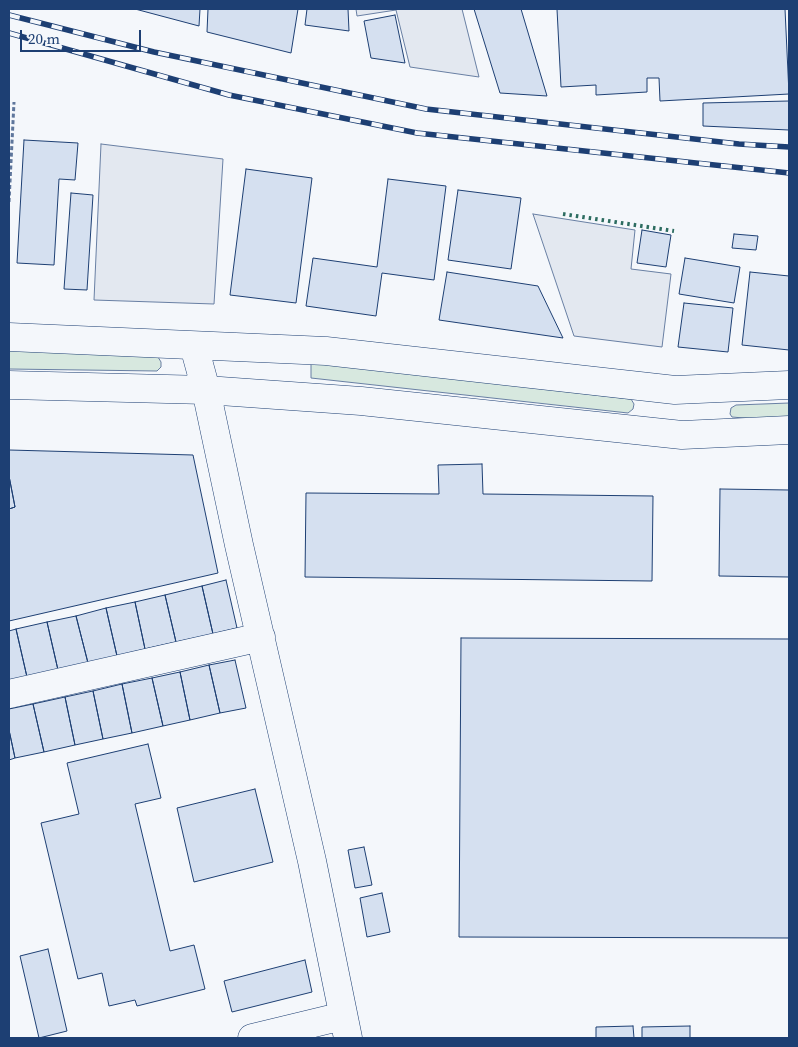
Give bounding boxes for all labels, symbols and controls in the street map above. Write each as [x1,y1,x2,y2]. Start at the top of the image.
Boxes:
scale bar [22,20,144,52]
text: 20 m [28,28,60,49]

